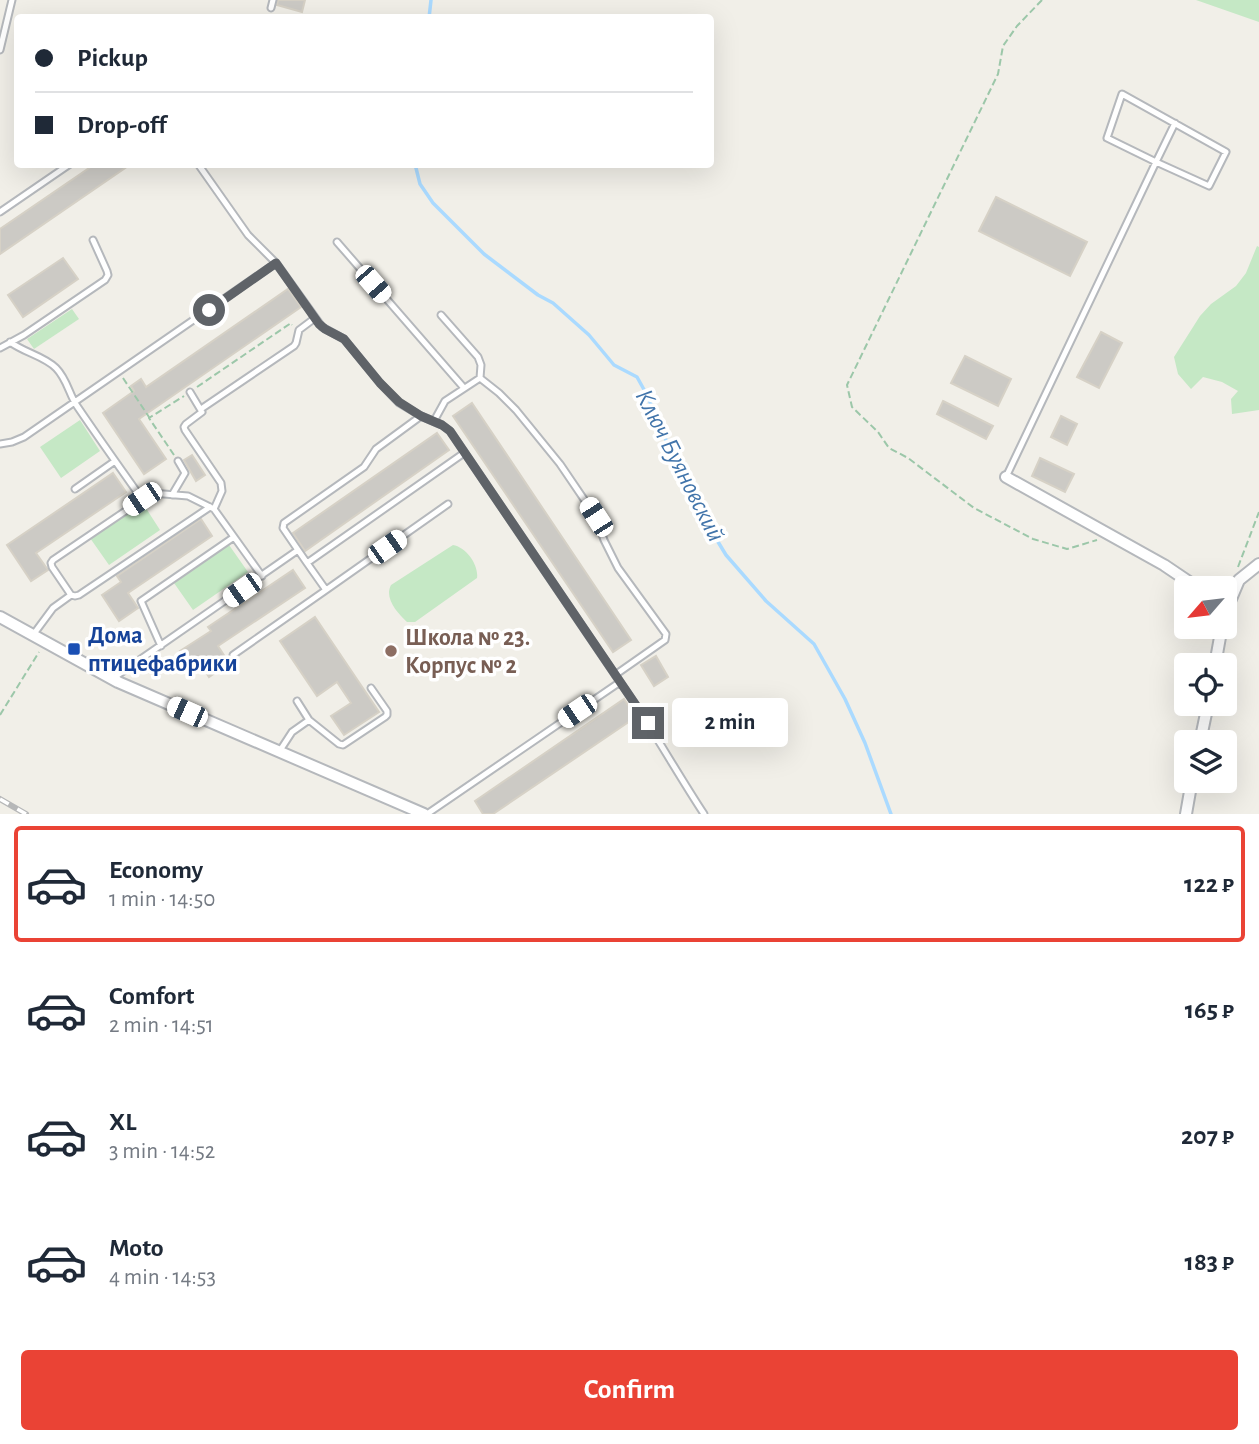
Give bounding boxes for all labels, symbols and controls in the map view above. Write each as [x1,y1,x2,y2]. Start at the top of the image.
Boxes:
text: Pickup [77,45,148,71]
text: Drop-off [77,112,166,138]
car [352,261,395,307]
route start [193,294,225,326]
water label: Ключ Буяновский [631,385,730,546]
car [119,479,166,519]
car [576,494,617,540]
car [364,526,411,568]
car [219,569,266,611]
north arrow [1174,576,1237,639]
map controls [1174,576,1237,793]
place label: Дома птицефабрики [88,624,238,676]
place label: Школа № 23. Корпус № 2 [405,626,530,678]
marker: Дома птицефабрики [66,641,82,657]
marker: Школа № 23. Корпус № 2 [383,643,399,659]
button: locate [1174,653,1237,716]
car [554,691,601,731]
car [164,694,211,730]
callout: 2 min [672,698,788,748]
route end [632,707,664,739]
text: 2 min [704,711,756,734]
button: layers [1174,730,1237,793]
icon: car [25,853,88,916]
text: Economy [109,857,203,883]
text: 122 ₽ [1184,871,1234,897]
text: 1 min · 14:50 [109,888,215,911]
icon: car [25,979,88,1042]
text: Comfort [109,983,194,1009]
text: 165 ₽ [1185,997,1234,1023]
text: 2 min · 14:51 [109,1014,214,1037]
icon: car [25,1105,88,1168]
text: XL [109,1109,136,1135]
text: 207 ₽ [1181,1123,1234,1149]
text: 3 min · 14:52 [109,1140,215,1163]
icon: car [25,1231,88,1294]
text: Moto [109,1235,164,1261]
text: 183 ₽ [1185,1249,1234,1275]
text: 4 min · 14:53 [109,1266,216,1289]
button: Confirm [21,1350,1238,1430]

